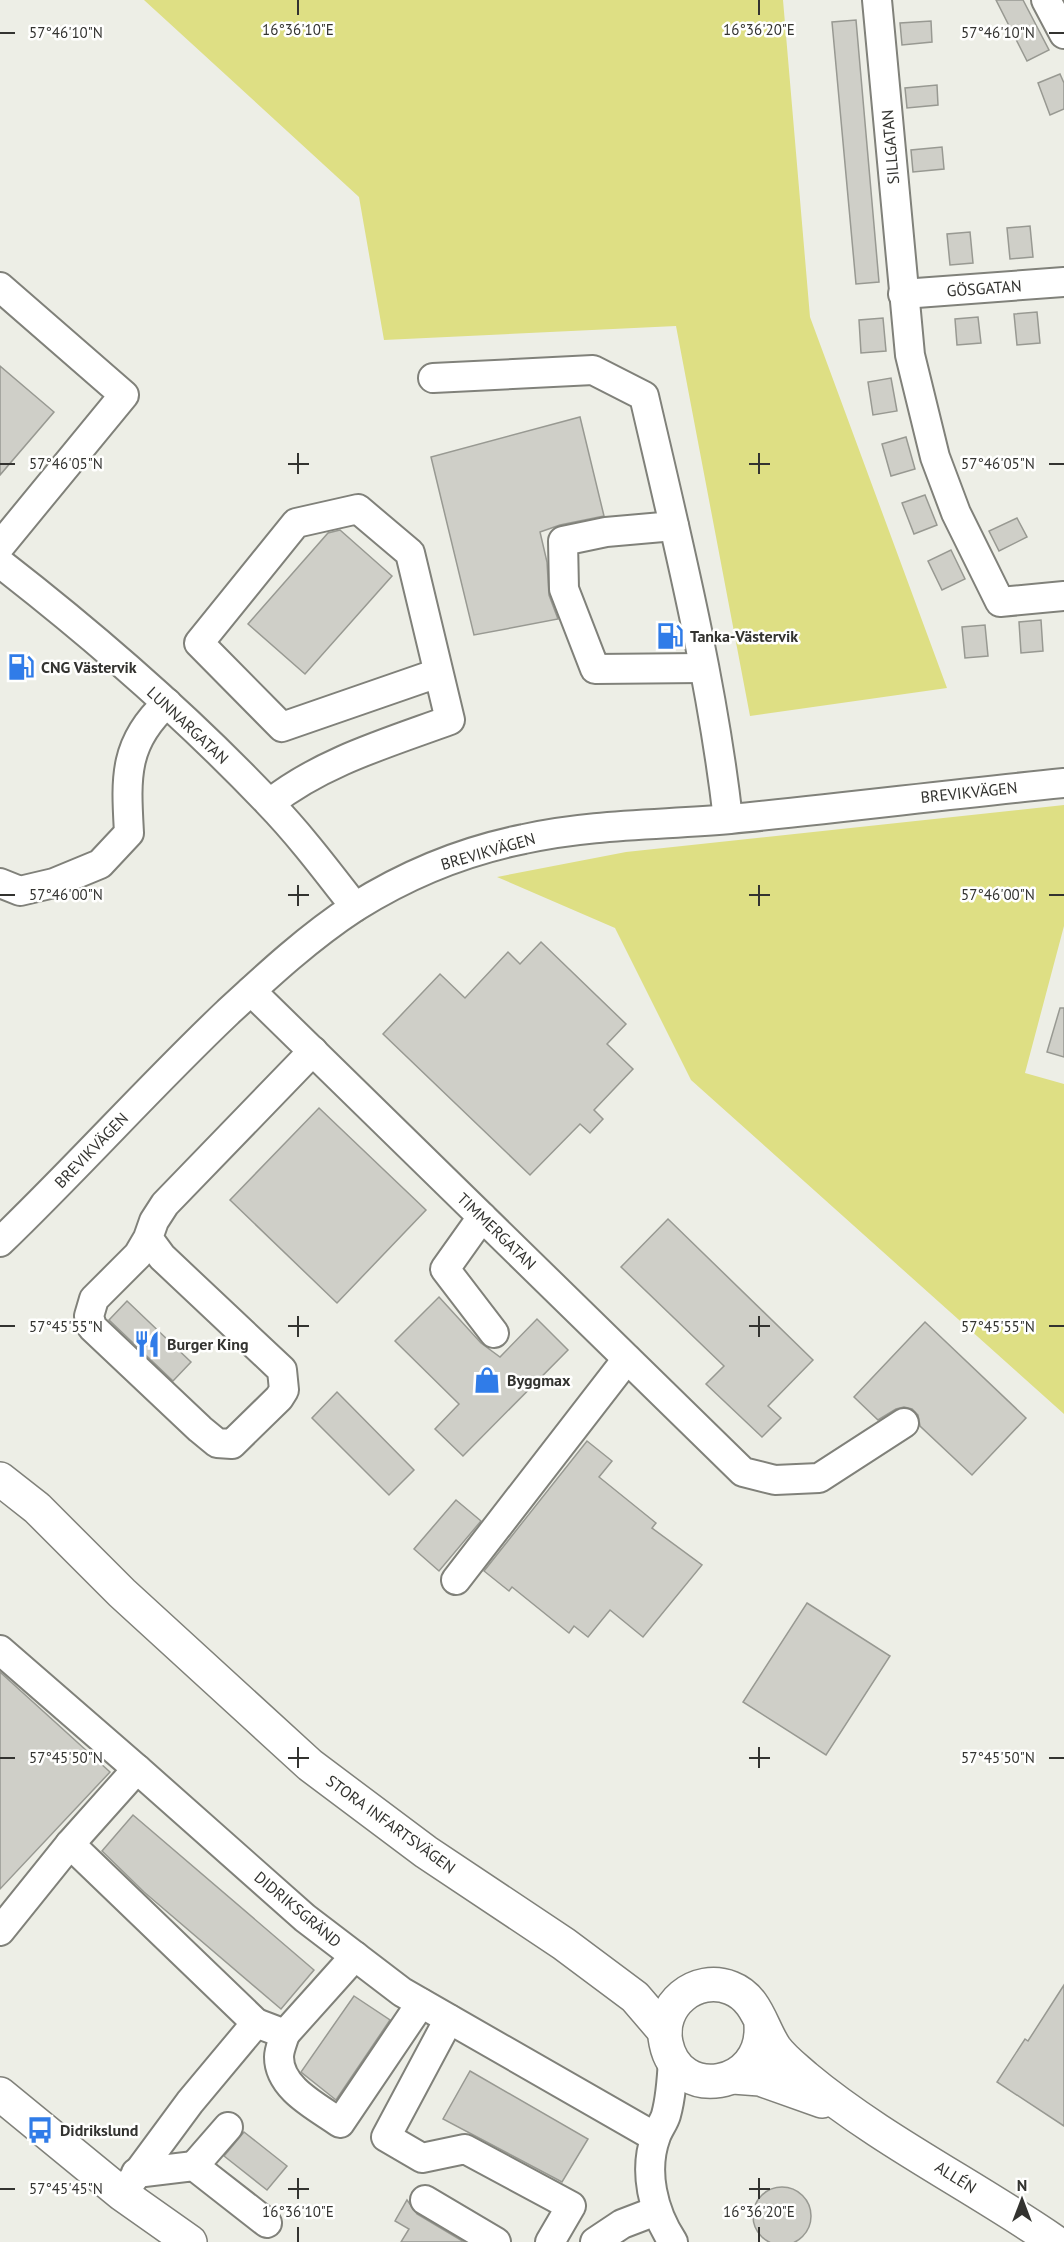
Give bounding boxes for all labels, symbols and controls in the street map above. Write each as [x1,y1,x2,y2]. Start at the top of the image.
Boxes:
text: 16°36'10"E [262,20,334,39]
text: 16°36'20"E [723,20,795,39]
text: 57°46'10"N [29,23,103,42]
text: 57°46'10"N [961,23,1035,42]
street label: SILLGATAN [877,109,903,185]
street label: GÖSGATAN [946,275,1022,301]
text: 57°46'05"N [29,454,103,473]
text: 57°46'05"N [961,454,1035,473]
fuel station icon: Tanka-Västervik [655,621,685,651]
place label: Tanka-Västervik [690,626,798,646]
fuel station icon: CNG Västervik [6,652,36,682]
place label: CNG Västervik [41,657,137,677]
street label: LUNNARGATAN [143,682,233,768]
street label: BREVIKVÄGEN [920,777,1018,807]
street label: BREVIKVÄGEN [438,828,538,874]
text: 57°46'00"N [29,885,103,904]
text: 57°46'00"N [961,885,1035,904]
street label: BREVIKVÄGEN [50,1108,132,1192]
street label: TIMMERGATAN [453,1188,541,1274]
text: 57°45'55"N [29,1317,103,1336]
text: 57°45'55"N [961,1317,1035,1336]
restaurant icon: Burger King [132,1329,162,1359]
place label: Burger King [167,1334,249,1354]
shop icon: Byggmax [472,1365,502,1395]
place label: Byggmax [507,1370,571,1390]
text: 57°45'50"N [29,1748,103,1767]
text: 57°45'50"N [961,1748,1035,1767]
street label: STORA INFARTSVÄGEN [322,1770,460,1878]
street label: DIDRIKSGRÄND [250,1867,346,1951]
bus stop icon: Didrikslund [25,2115,55,2145]
place label: Didrikslund [60,2120,138,2140]
street label: ALLÉN [932,2157,980,2197]
north arrow [992,2170,1052,2230]
text: N [1017,2175,1027,2195]
text: 57°45'45"N [29,2179,103,2198]
text: 16°36'10"E [262,2202,334,2221]
text: 16°36'20"E [723,2202,795,2221]

